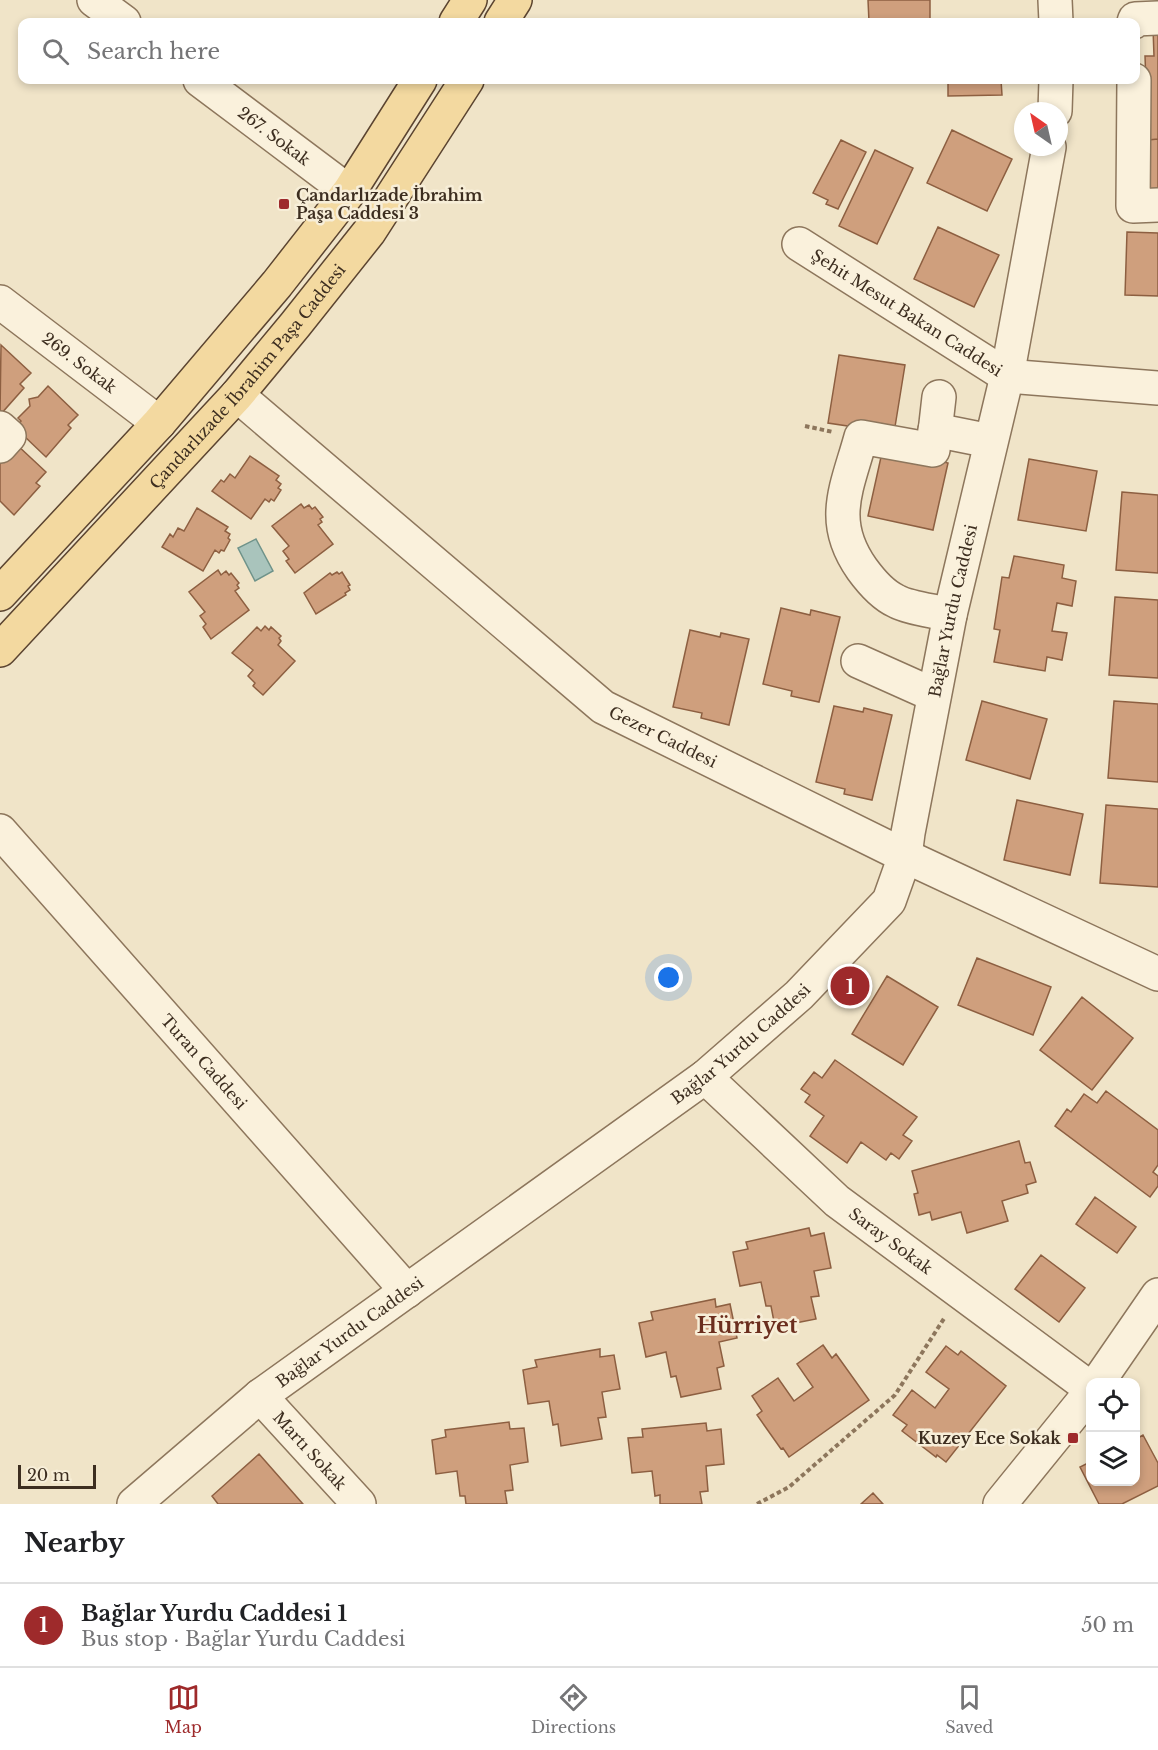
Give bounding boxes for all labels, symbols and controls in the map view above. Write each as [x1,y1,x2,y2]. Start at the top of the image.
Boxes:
search box [18,18,1140,84]
icon: search [39,35,72,68]
text: Search here [87,38,220,65]
street label: 267. Sokak [234,102,315,170]
north arrow [1014,102,1068,156]
place label: Çandarlızade İbrahim Paşa Caddesi 3 [296,185,483,223]
marker: Çandarlızade İbrahim Paşa Caddesi 3 [277,197,291,211]
street label: Şehit Mesut Bakan Caddesi [808,245,1007,381]
street label: Çandarlızade İbrahim Paşa Caddesi [145,260,350,493]
street label: 269. Sokak [38,328,121,397]
street label: Bağlar Yurdu Caddesi [924,522,981,699]
street label: Gezer Caddesi [606,702,721,772]
your location [654,963,683,992]
pin: 1 [830,964,870,1008]
street label: Bağlar Yurdu Caddesi [667,979,815,1108]
street label: Turan Caddesi [157,1010,252,1114]
street label: Saray Sokak [845,1203,937,1278]
street label: Bağlar Yurdu Caddesi [272,1272,427,1391]
district label: Hürriyet [697,1312,798,1339]
map controls [1086,1378,1140,1486]
button: locate [1086,1378,1140,1432]
street label: Martı Sokak [269,1407,351,1494]
place label: Kuzey Ece Sokak [918,1428,1061,1448]
marker: Kuzey Ece Sokak [1066,1431,1080,1445]
button: layers [1086,1432,1140,1486]
scale bar [18,1462,96,1490]
text: 20 m [27,1465,70,1485]
text: Nearby [24,1527,125,1559]
text: Bağlar Yurdu Caddesi 1 [81,1600,347,1627]
text: 1 [39,1613,48,1637]
text: 50 m [1081,1613,1134,1637]
text: Bus stop · Bağlar Yurdu Caddesi [81,1627,405,1651]
tab: Map [165,1681,202,1737]
tab: Directions [531,1681,616,1737]
tab: Saved [945,1681,993,1737]

